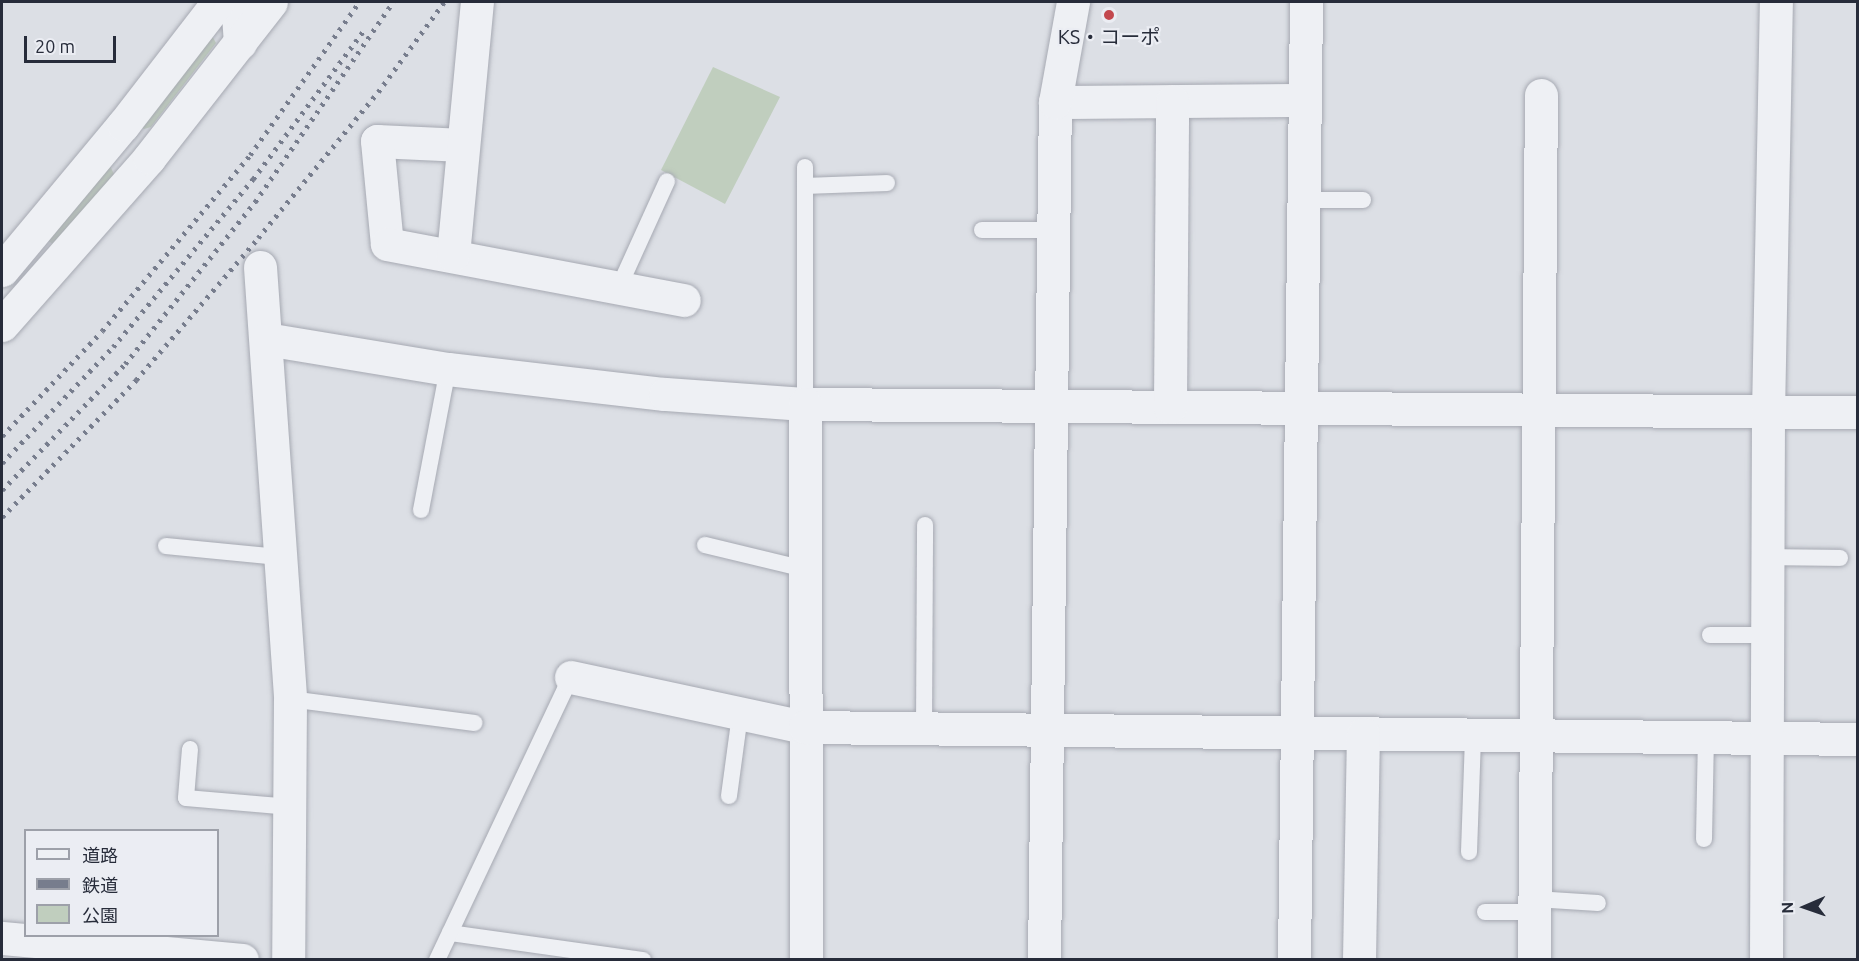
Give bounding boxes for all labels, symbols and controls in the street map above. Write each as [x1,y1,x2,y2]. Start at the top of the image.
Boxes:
marker: KS・コーポ [1102,8,1116,22]
scale bar [27,24,118,62]
place label: KS・コーポ [1058,24,1160,48]
text: 20 m [35,36,75,56]
legend [24,829,219,937]
text: 道路 [82,845,118,865]
text: 鉄道 [82,875,118,895]
north arrow [1775,877,1835,937]
text: N [1778,901,1796,914]
text: 公園 [82,905,118,925]

